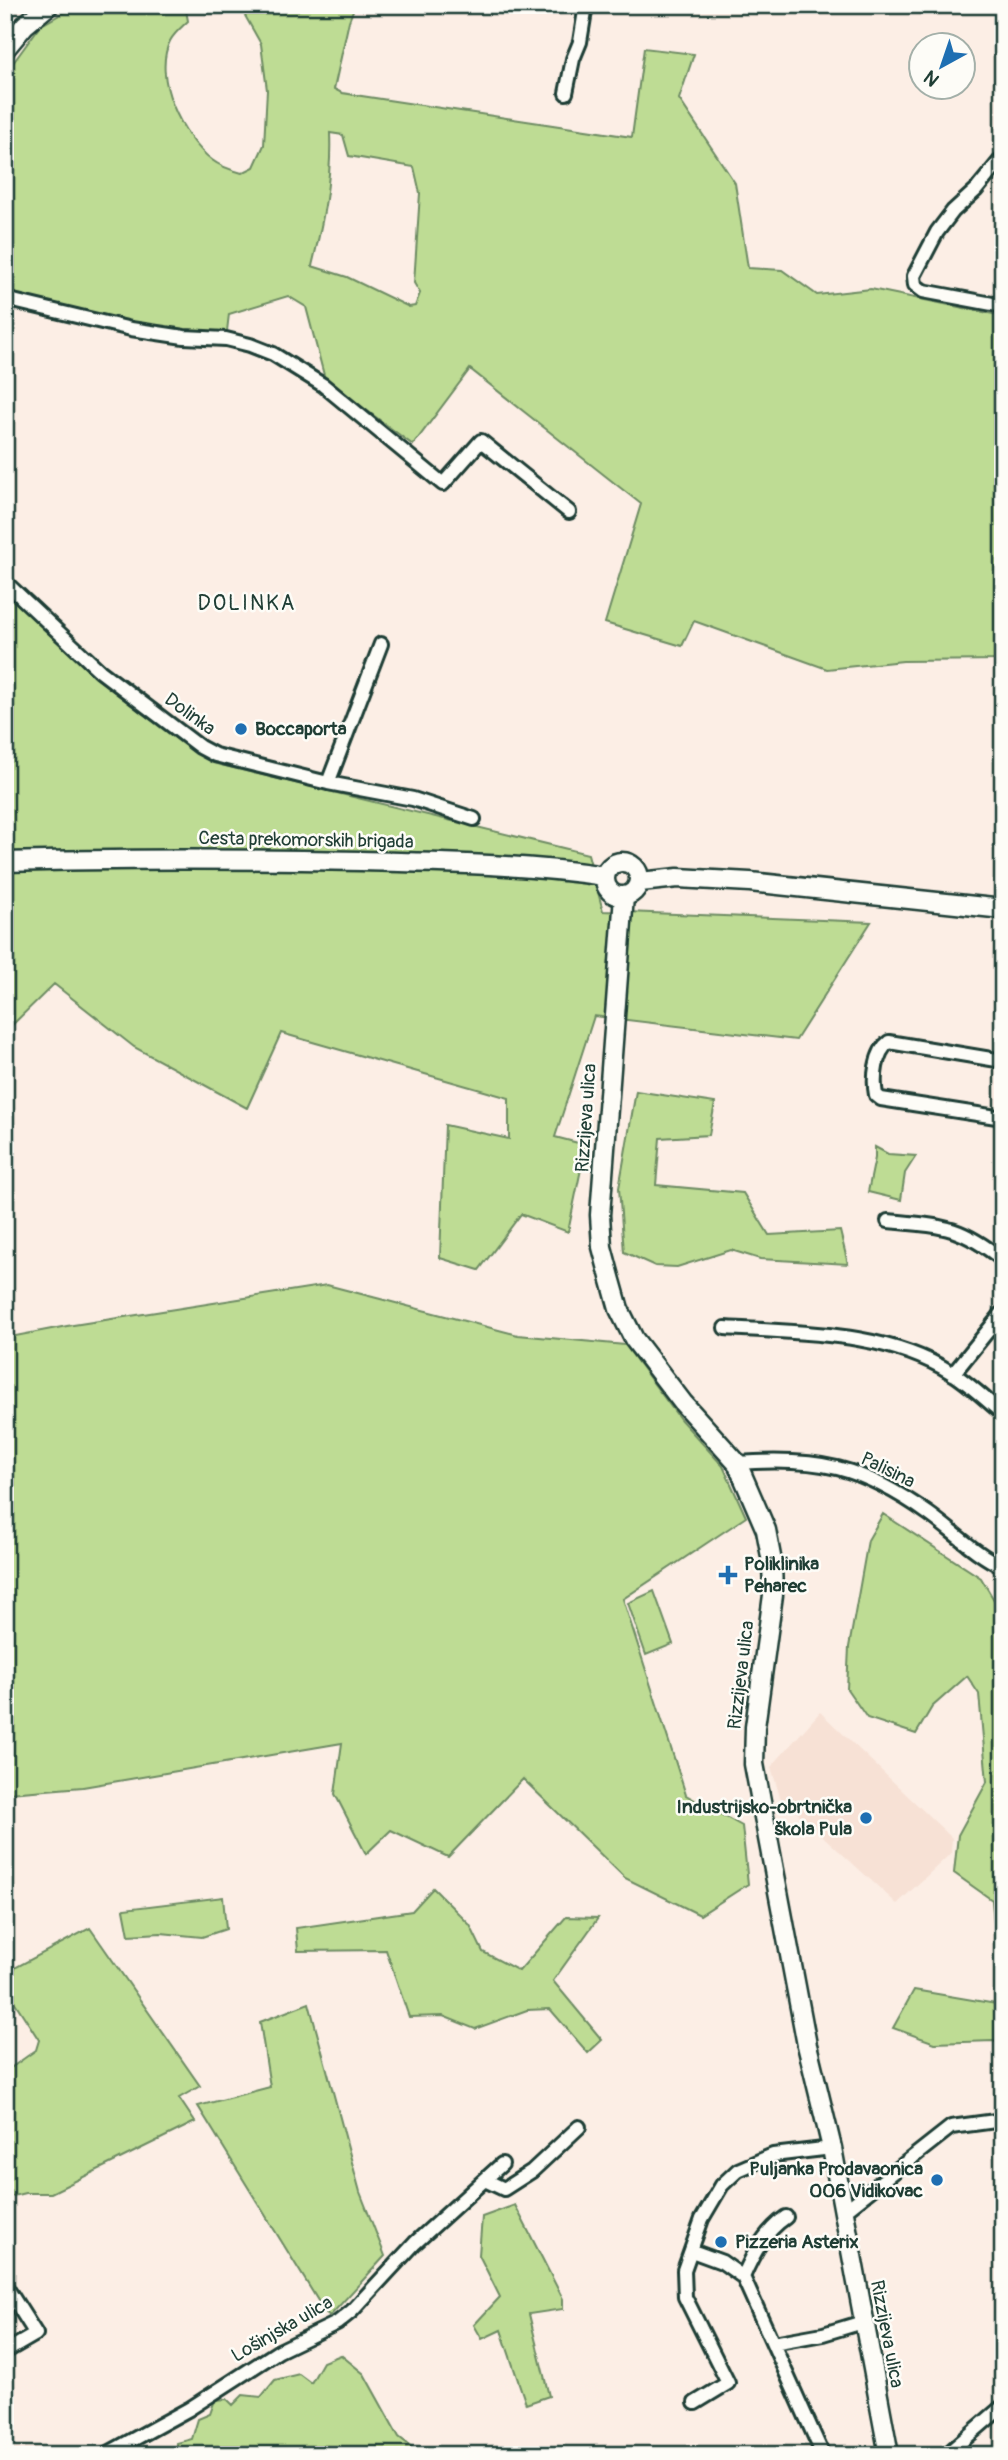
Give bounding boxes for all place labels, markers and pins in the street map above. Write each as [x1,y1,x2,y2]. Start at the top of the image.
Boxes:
place label: Boccaporta [255,717,347,741]
marker: Boccaporta [233,721,249,737]
place label: Poliklinika Peharec [744,1552,819,1598]
marker: Poliklinika Peharec [718,1565,738,1585]
place label: Industrijsko-obrtnička škola Pula [677,1795,852,1841]
marker: Industrijsko-obrtnička škola Pula [858,1810,874,1826]
place label: Puljanka Prodavaonica 006 Vidikovac [749,2157,923,2203]
marker: Puljanka Prodavaonica 006 Vidikovac [929,2172,945,2188]
place label: Pizzeria Asterix [735,2230,859,2254]
marker: Pizzeria Asterix [713,2234,729,2250]

